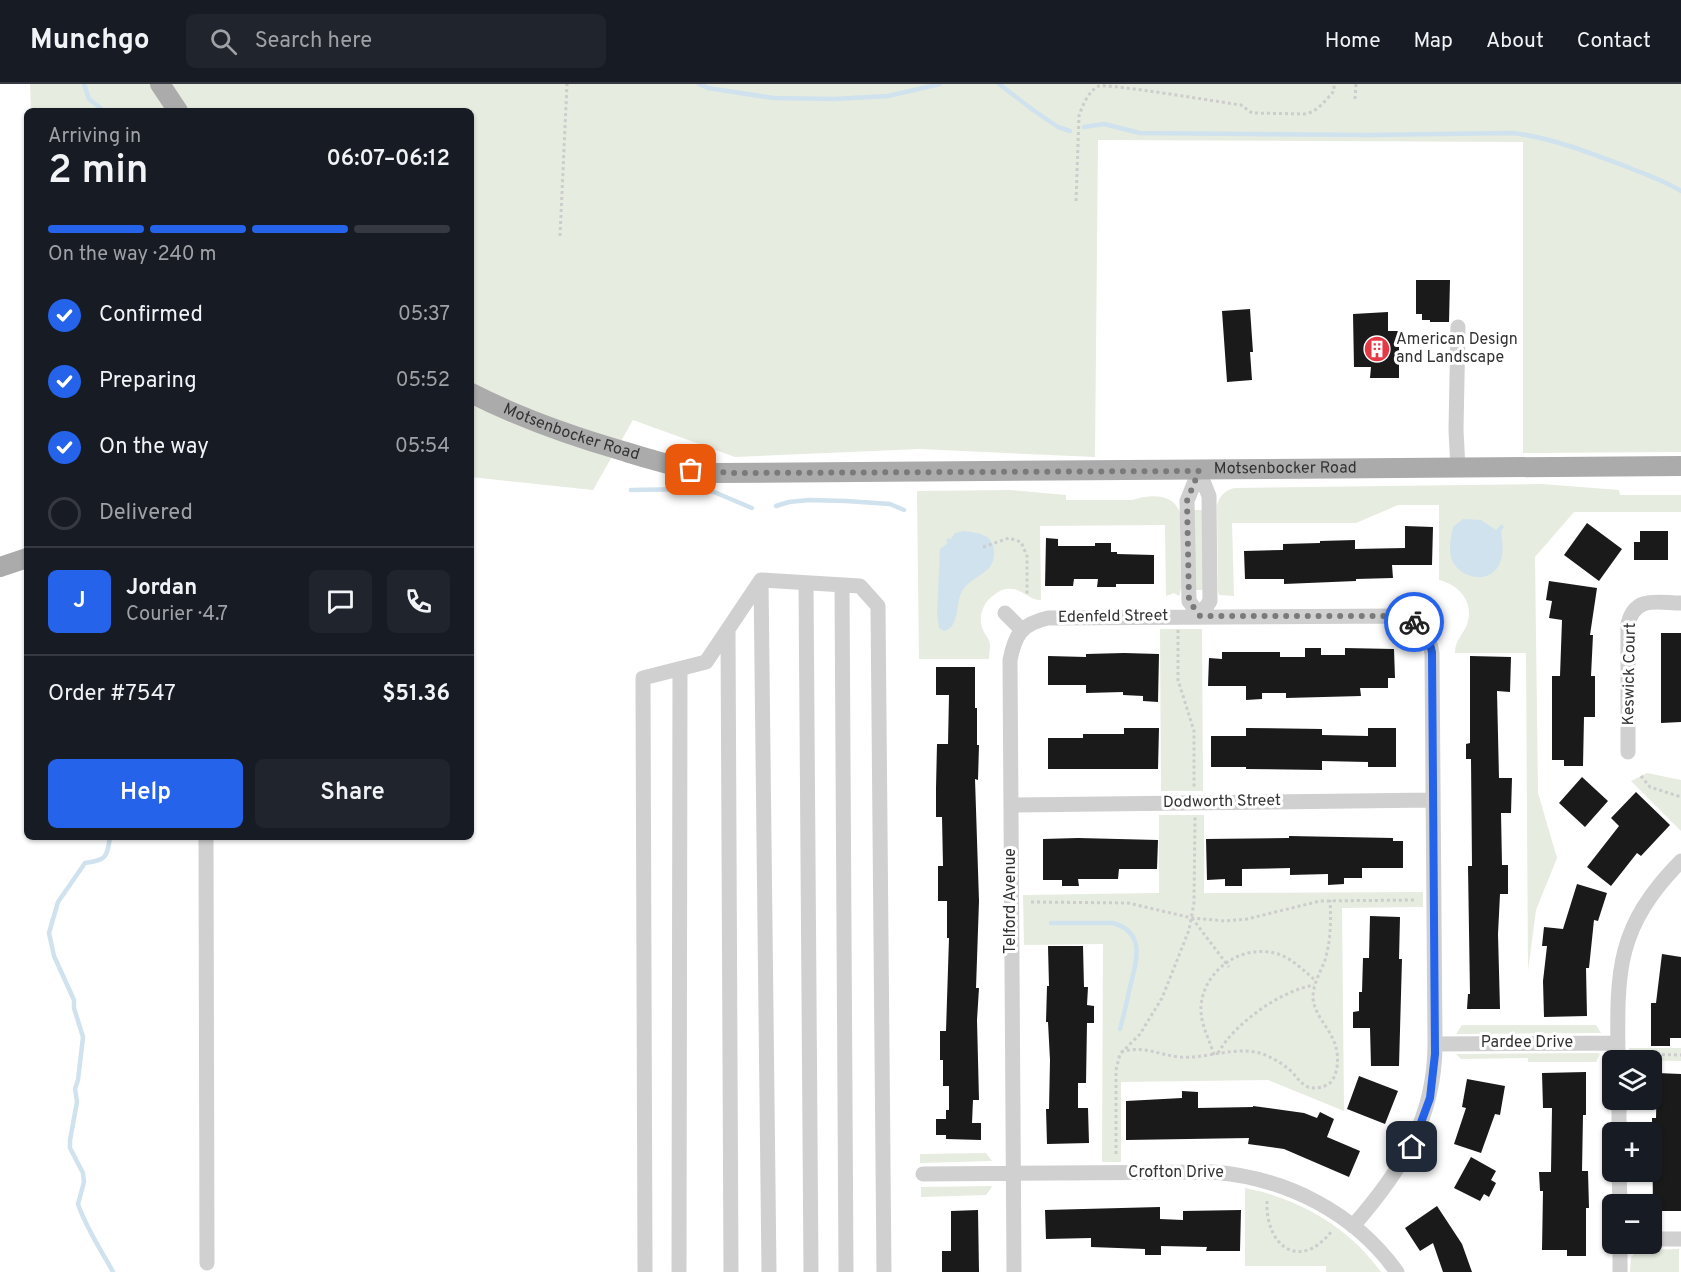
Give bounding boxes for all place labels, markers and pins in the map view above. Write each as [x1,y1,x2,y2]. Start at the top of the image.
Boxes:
place label: American Design and Landscape [1396,330,1518,368]
building icon: American Design and Landscape [1362,334,1392,364]
pin [665,444,716,495]
pin [1386,1121,1437,1172]

